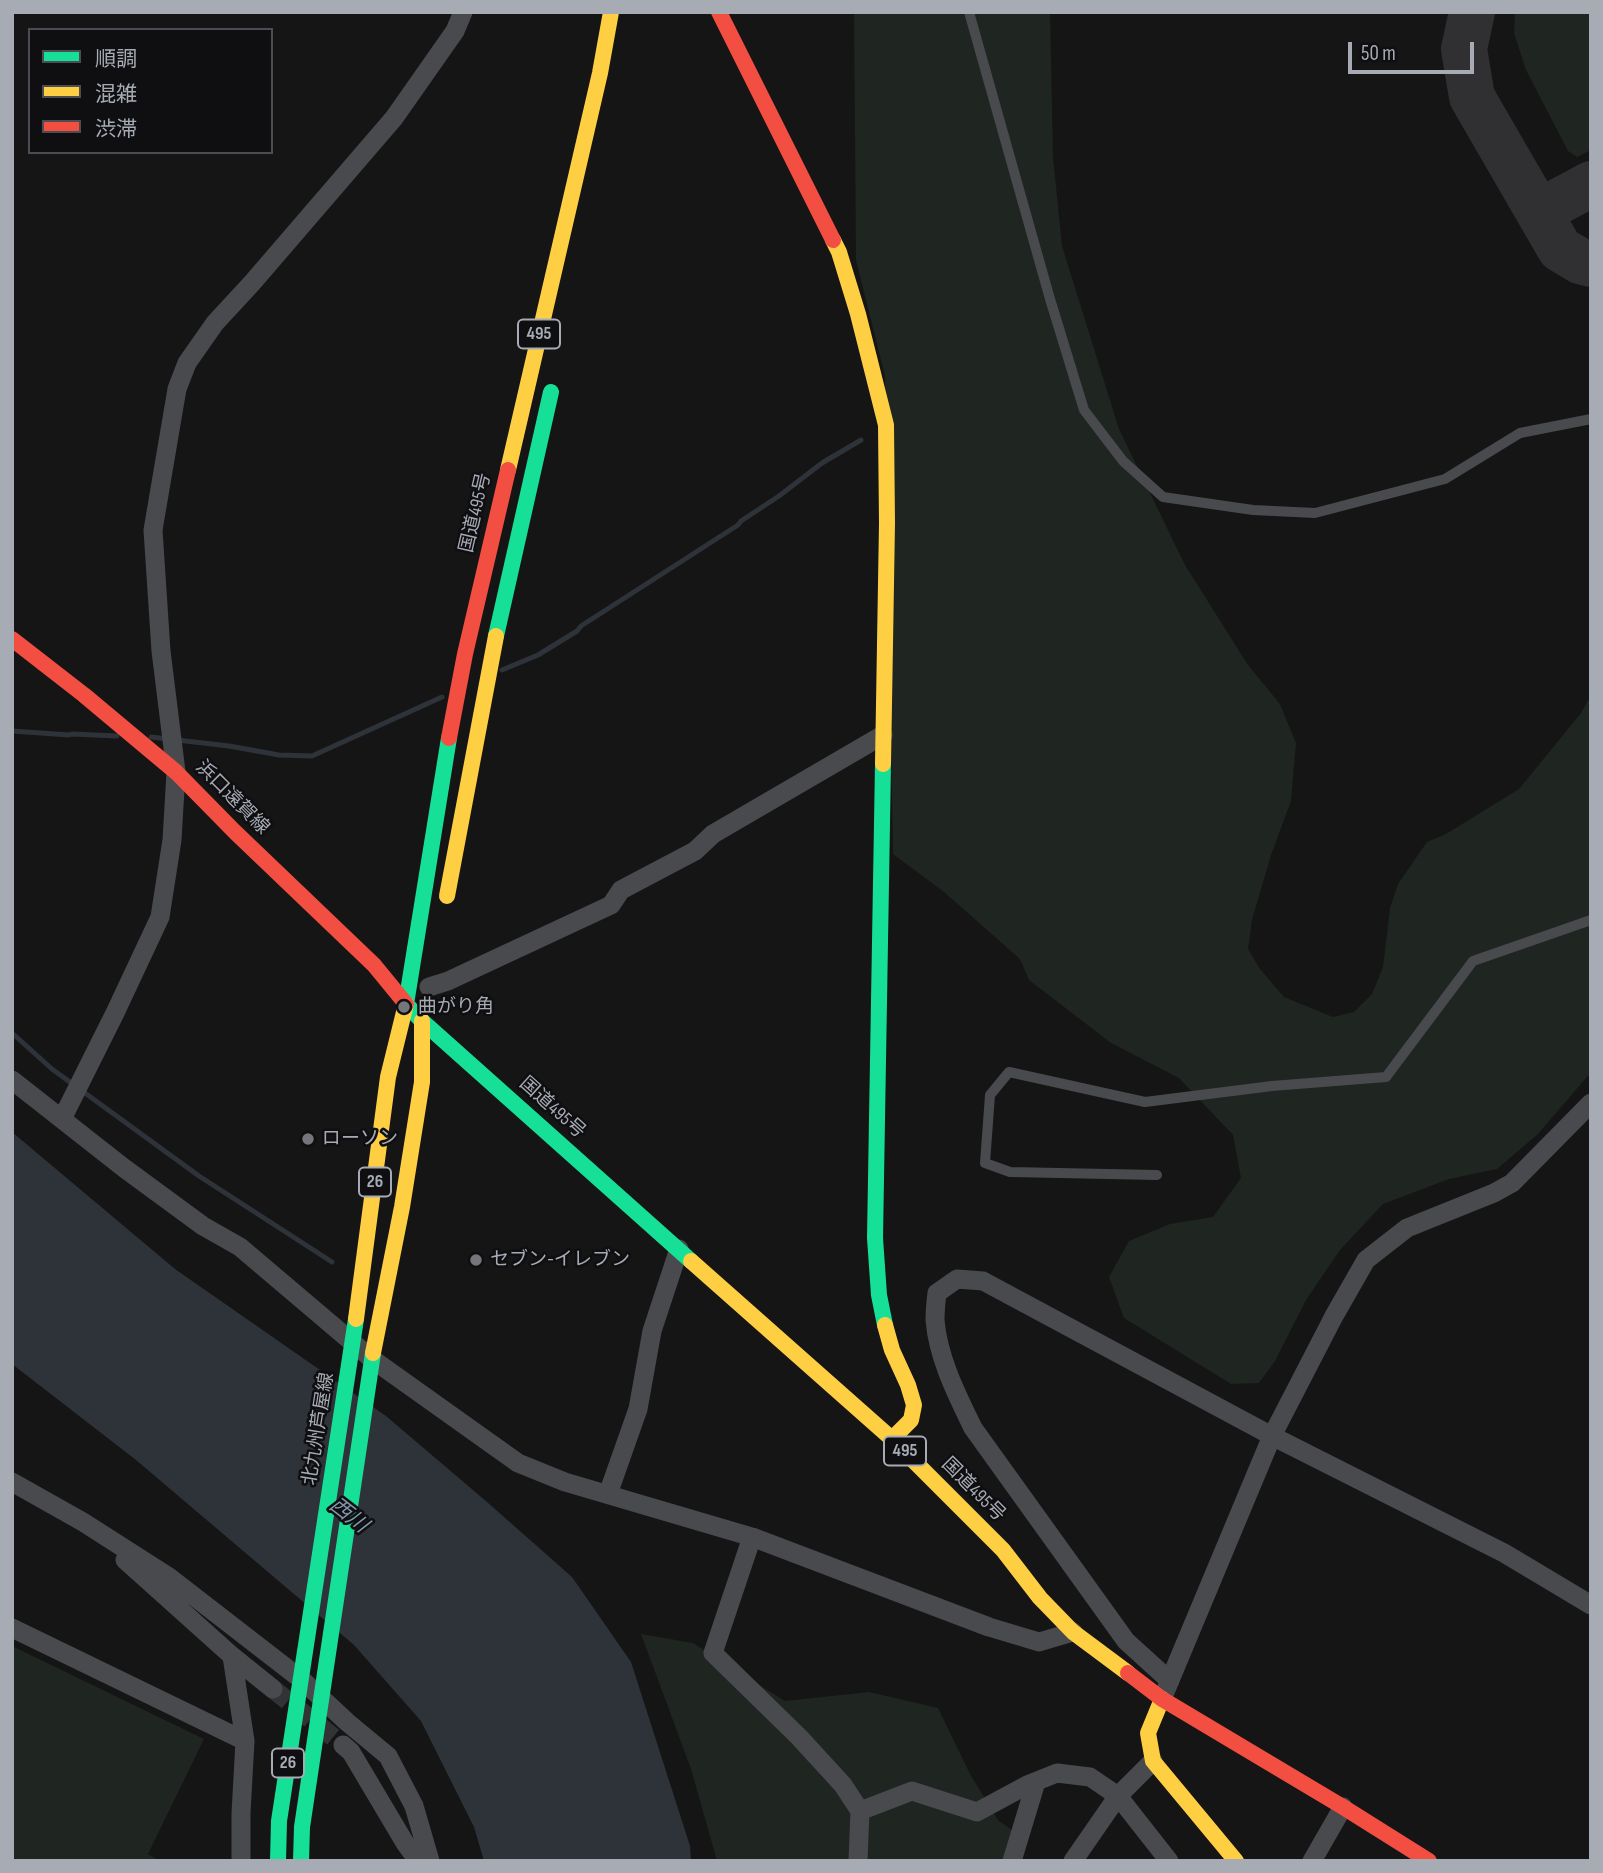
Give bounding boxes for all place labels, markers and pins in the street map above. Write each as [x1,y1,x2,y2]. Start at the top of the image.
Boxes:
place label: 曲がり角 [418,996,494,1018]
marker: 曲がり角 [396,999,412,1015]
place label: ローソン [322,1128,398,1150]
marker: ローソン [300,1131,316,1147]
place label: セブン-イレブン [490,1249,630,1271]
marker: セブン-イレブン [468,1252,484,1268]

